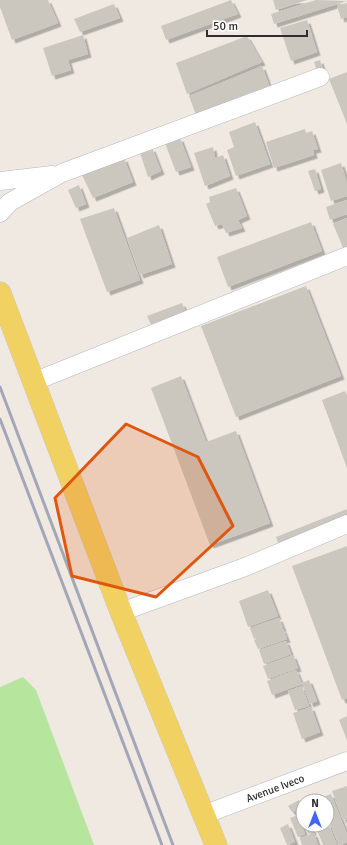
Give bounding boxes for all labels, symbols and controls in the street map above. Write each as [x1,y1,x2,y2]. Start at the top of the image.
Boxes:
scale bar [207,12,307,38]
text: 50 m [213,19,238,34]
street label: Avenue Iveco [244,771,307,805]
north arrow [295,793,335,833]
text: N [311,797,319,810]

